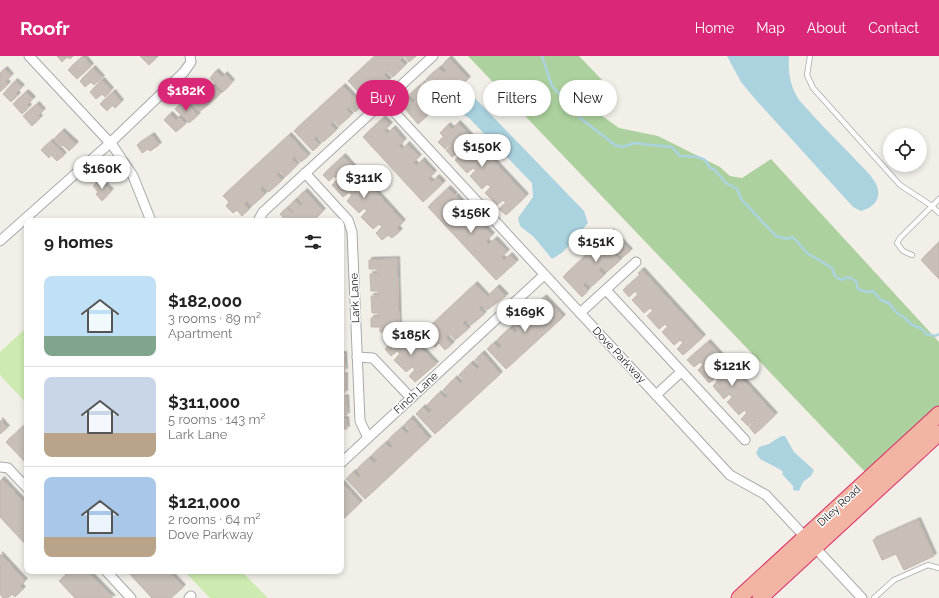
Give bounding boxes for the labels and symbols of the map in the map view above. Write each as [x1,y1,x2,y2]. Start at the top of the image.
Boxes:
pin: $182K [158,78,214,112]
pin: $150K [454,134,510,168]
pin: $160K [74,156,130,190]
pin: $311K [336,165,392,199]
pin: $156K [443,200,499,234]
pin: $151K [568,229,624,263]
street label: Lark Lane [348,272,362,323]
pin: $169K [497,299,553,333]
pin: $185K [383,322,439,356]
street label: Dove Parkway [590,324,648,386]
pin: $121K [704,353,760,387]
street label: Finch Lane [391,369,441,417]
street label: Diley Road [815,483,863,529]

